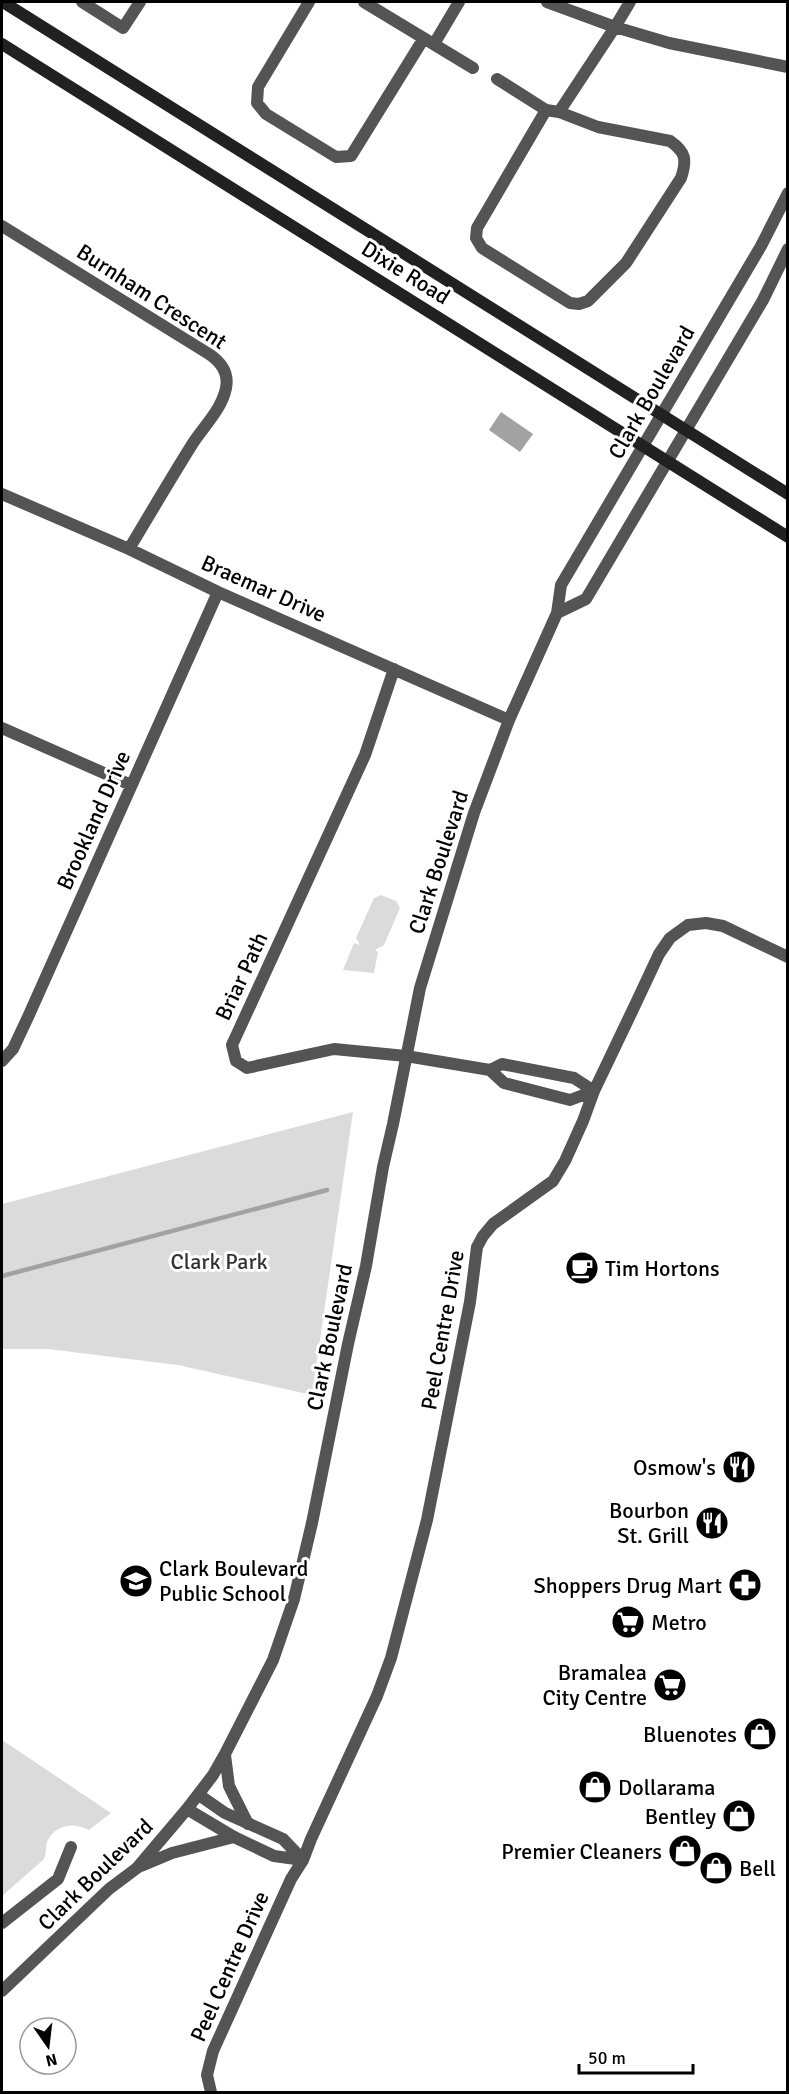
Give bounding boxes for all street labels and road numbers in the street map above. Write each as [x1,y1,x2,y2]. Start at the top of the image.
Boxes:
street label: Dixie Road [357,235,455,310]
street label: Burnham Crescent [72,238,232,355]
street label: Clark Boulevard [602,321,700,464]
street label: Braemar Drive [197,549,330,628]
street label: Brookland Drive [51,746,136,894]
street label: Clark Boulevard [403,787,474,937]
street label: Briar Path [209,928,274,1025]
street label: Peel Centre Drive [415,1248,470,1412]
street label: Clark Boulevard [301,1261,358,1413]
street label: Clark Boulevard [32,1813,158,1936]
street label: Peel Centre Drive [184,1887,275,2046]

